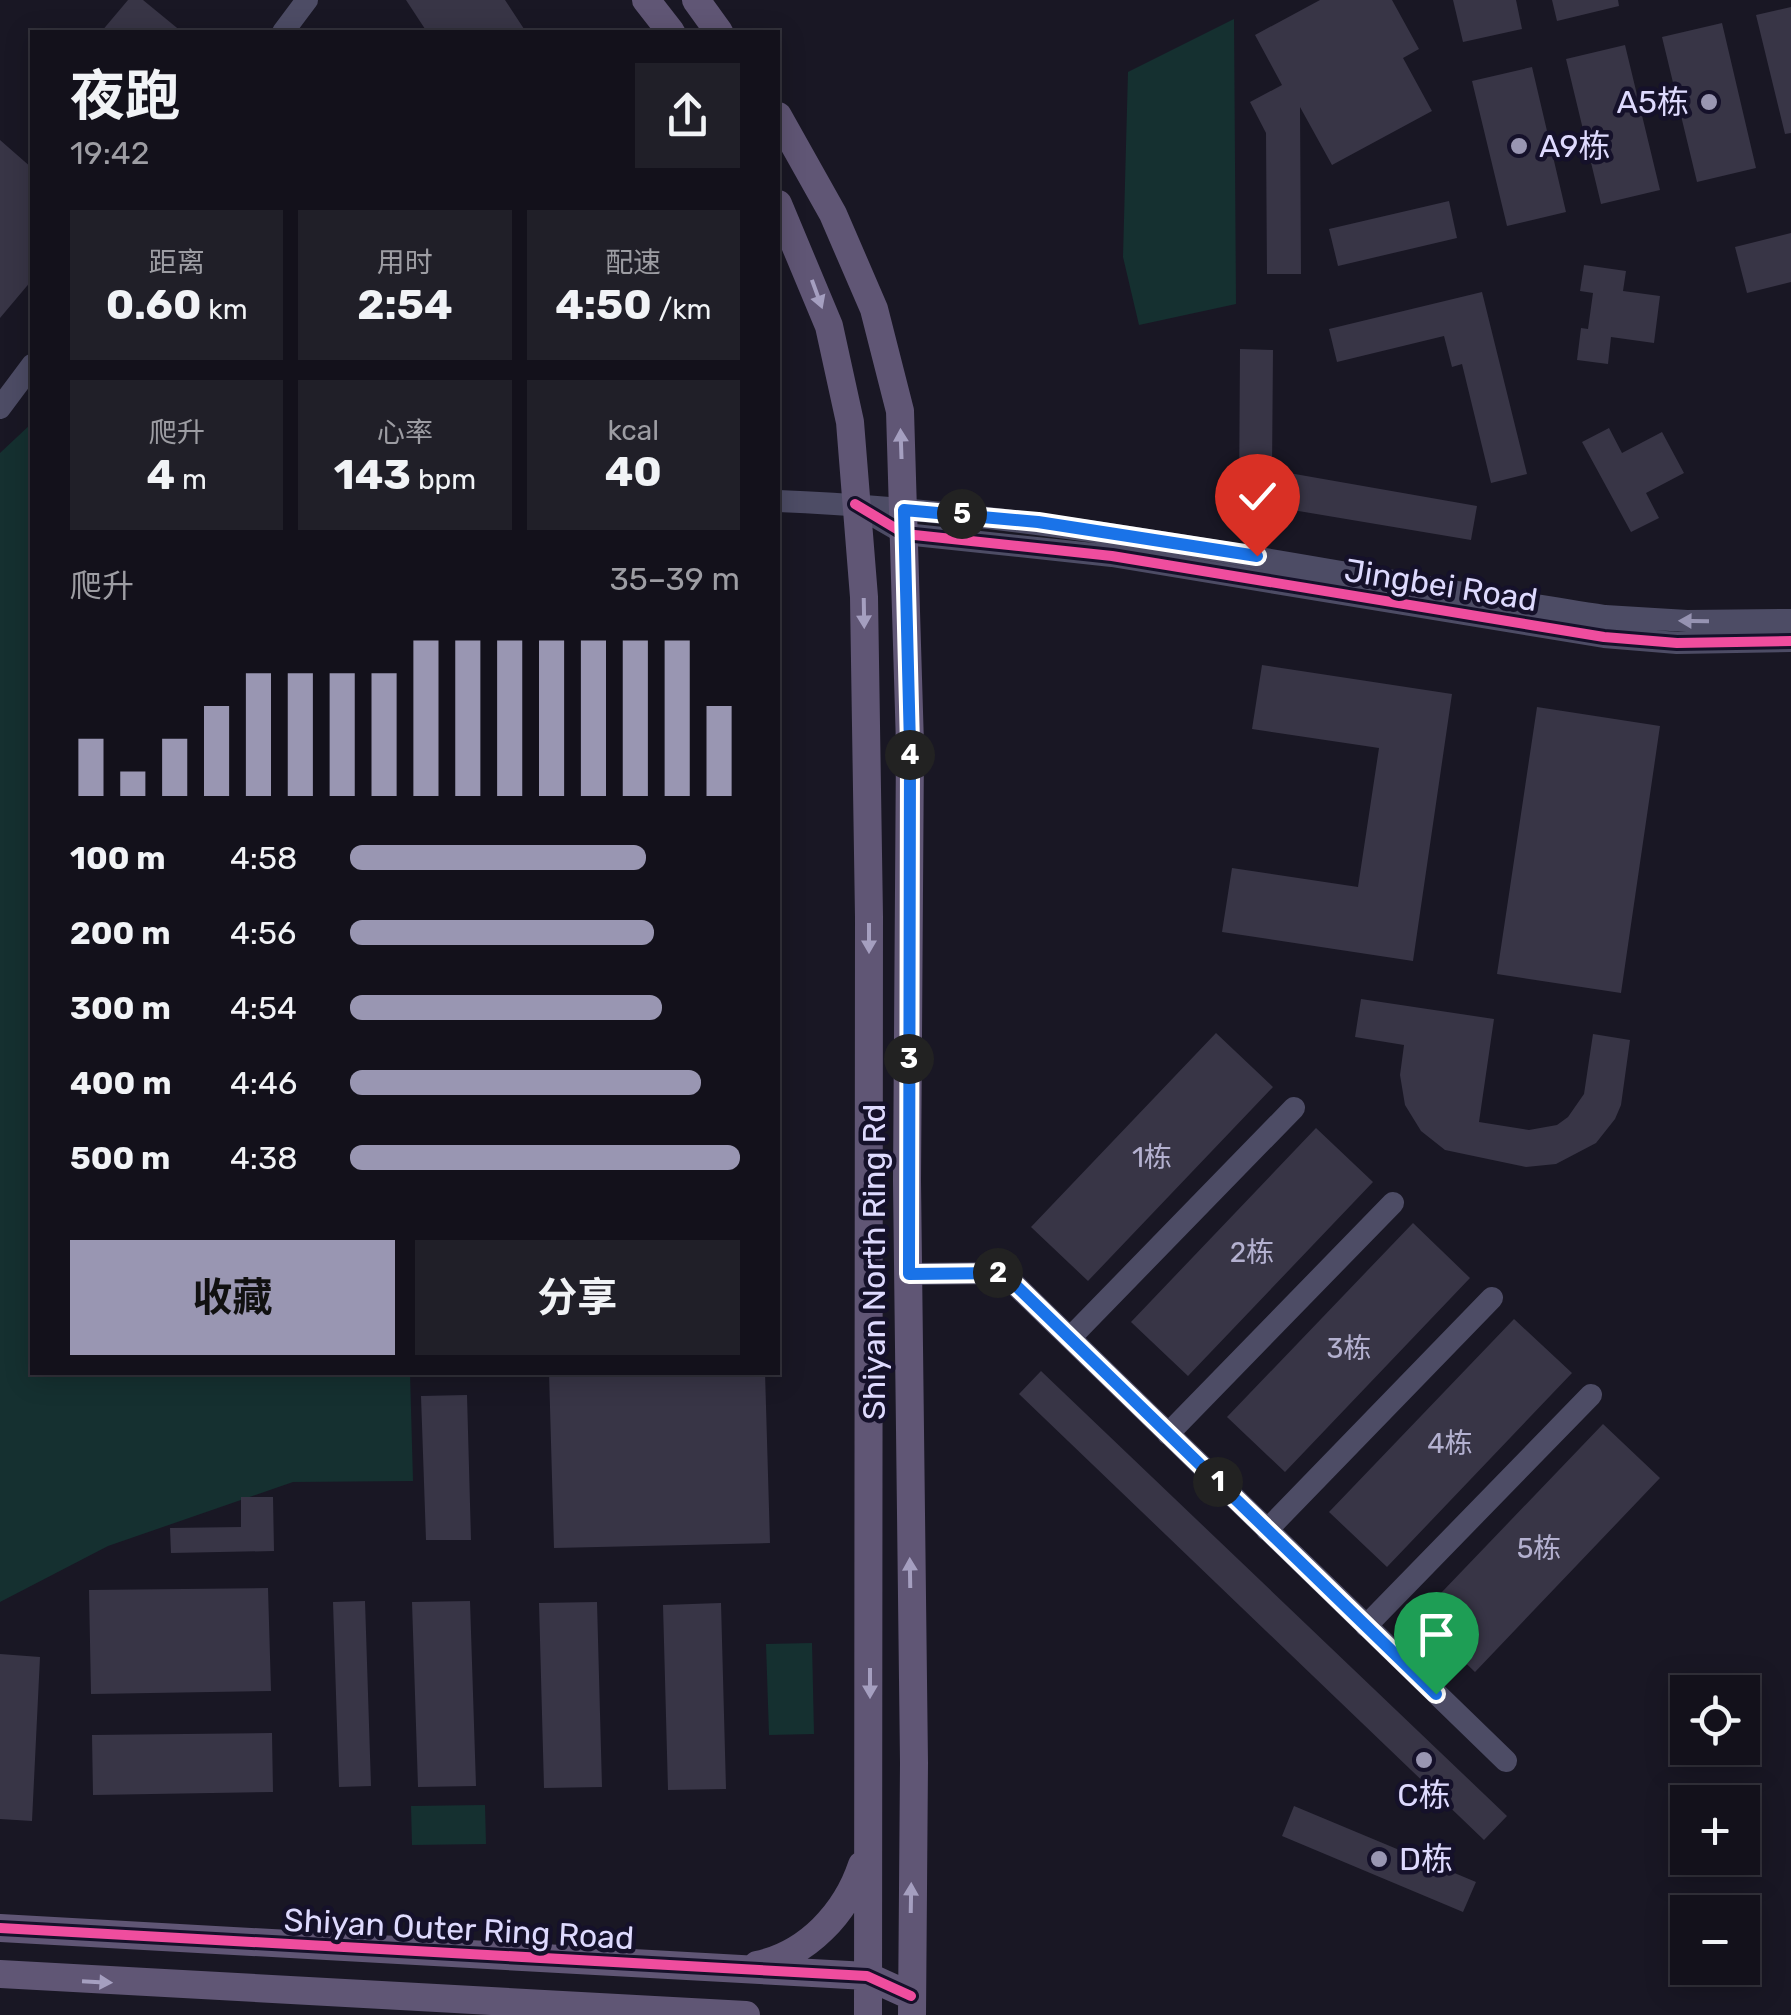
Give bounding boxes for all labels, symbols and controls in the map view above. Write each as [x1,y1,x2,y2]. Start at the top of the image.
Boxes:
button: share [635,63,740,168]
text: 夜跑 [70,64,180,129]
place label: A5栋 [1617,83,1689,121]
marker: A5栋 [1698,91,1720,113]
place label: A9栋 [1539,127,1611,165]
text: 19:42 [70,134,150,172]
marker: A9栋 [1508,135,1530,157]
text: 距离 [149,246,205,279]
text: 用时 [377,246,433,279]
text: 配速 [605,246,661,279]
one-way arrow [810,279,825,309]
text: 0.60 [106,280,202,330]
text: 2:54 [357,280,453,330]
text: 4:50 [555,280,652,330]
text: km [202,293,248,326]
text: /km [652,293,712,326]
text: kcal [608,414,659,447]
text: 爬升 [149,416,205,449]
text: 心率 [377,416,433,449]
one-way arrow [893,427,909,459]
text: 40 [605,447,662,497]
text: 4 [146,450,175,500]
text: 143 [334,450,411,500]
pin [1215,454,1300,557]
text: m [175,463,207,496]
text: bpm [411,463,476,496]
icon: check [1230,469,1285,524]
pin: 5 [937,489,987,539]
text: 5 [953,497,971,530]
street label: Jingbei Road [1342,551,1540,619]
text: 35–39 m [610,560,740,598]
text: 爬升 [70,567,134,605]
one-way arrow [856,598,872,630]
one-way arrow [1677,612,1709,628]
pin: 4 [885,730,935,780]
text: 4 [900,738,920,771]
text: 100 m [70,839,166,877]
text: 4:58 [230,839,297,877]
text: 200 m [70,914,170,952]
text: 4:56 [230,914,296,952]
one-way arrow [861,923,877,955]
text: 300 m [70,989,171,1027]
text: 4:54 [230,989,297,1027]
pin: 3 [884,1034,934,1084]
text: 3 [900,1042,918,1075]
text: 400 m [70,1064,172,1102]
text: 4:46 [230,1064,297,1102]
street label: Shiyan North Ring Rd [855,1104,893,1420]
text: 500 m [70,1139,170,1177]
text: 4:38 [230,1139,298,1177]
house number: 1栋 [1132,1141,1172,1174]
house number: 2栋 [1230,1236,1274,1269]
button: 收藏 [70,1240,395,1355]
button: 分享 [415,1240,740,1355]
pin: 2 [973,1248,1023,1298]
text: 2 [989,1256,1007,1289]
house number: 3栋 [1327,1332,1371,1365]
house number: 4栋 [1427,1427,1473,1460]
pin: 1 [1193,1457,1243,1507]
text: 1 [1211,1465,1225,1498]
house number: 5栋 [1517,1532,1561,1565]
one-way arrow [901,1557,917,1589]
pin [1394,1592,1479,1695]
icon: arrive [1409,1607,1464,1662]
one-way arrow [861,1668,877,1700]
map controls [1670,1675,1760,1985]
button: locate [1670,1675,1760,1765]
marker: C栋 [1413,1749,1435,1771]
place label: C栋 [1397,1776,1451,1814]
button: + [1670,1785,1760,1875]
place label: D栋 [1399,1840,1453,1878]
marker: D栋 [1368,1848,1390,1870]
one-way arrow [904,1882,920,1914]
button: − [1670,1895,1760,1985]
street label: Shiyan Outer Ring Road [283,1901,635,1957]
one-way arrow [82,1974,114,1990]

